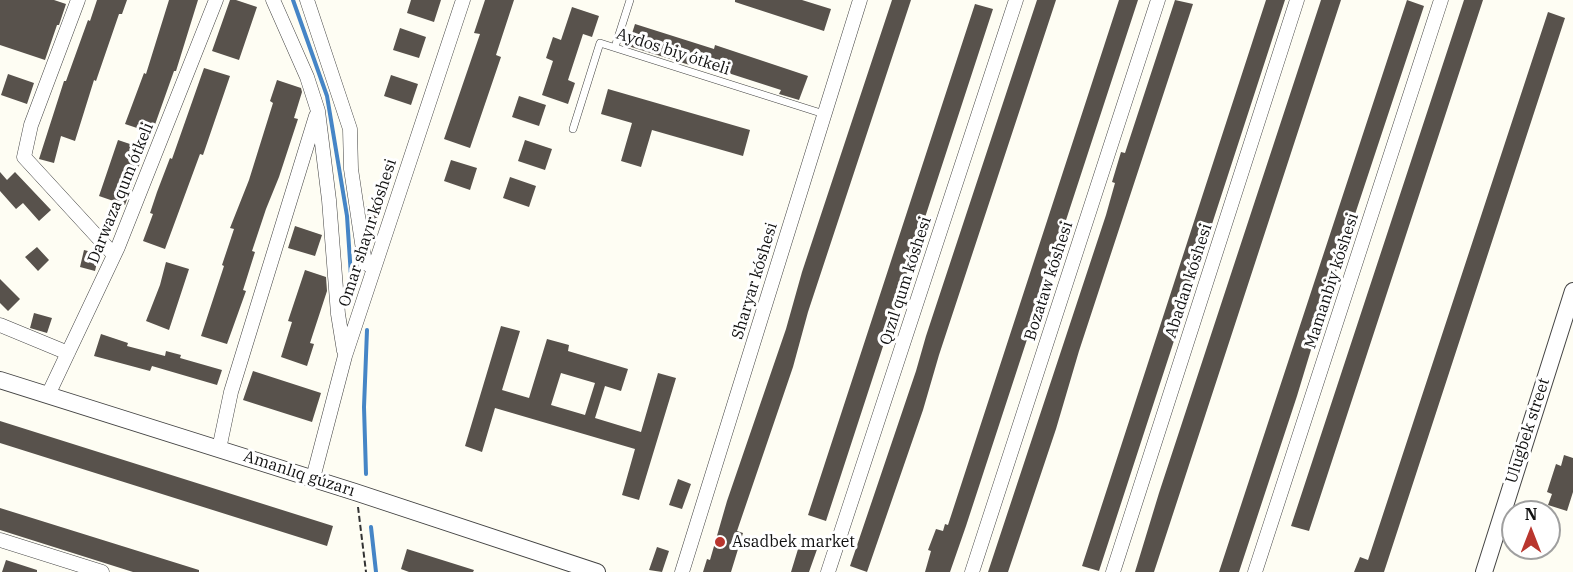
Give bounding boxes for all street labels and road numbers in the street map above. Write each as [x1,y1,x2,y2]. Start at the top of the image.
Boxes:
street label: Aydos biy ótkeli [614,25,732,79]
street label: Darwaza qum ótkeli [84,120,158,266]
street label: Omar shayır kóshesi [335,157,401,309]
street label: Mamanbiy kóshesi [1301,211,1363,351]
street label: Qızıl qum kóshesi [876,214,936,348]
street label: Bozataw kóshesi [1021,219,1077,343]
street label: Sharyar kóshesi [728,220,782,342]
street label: Abadan kóshesi [1161,221,1217,341]
street label: Ulugbek street [1502,376,1554,486]
street label: Amanlıq gúzarı [241,447,357,501]

